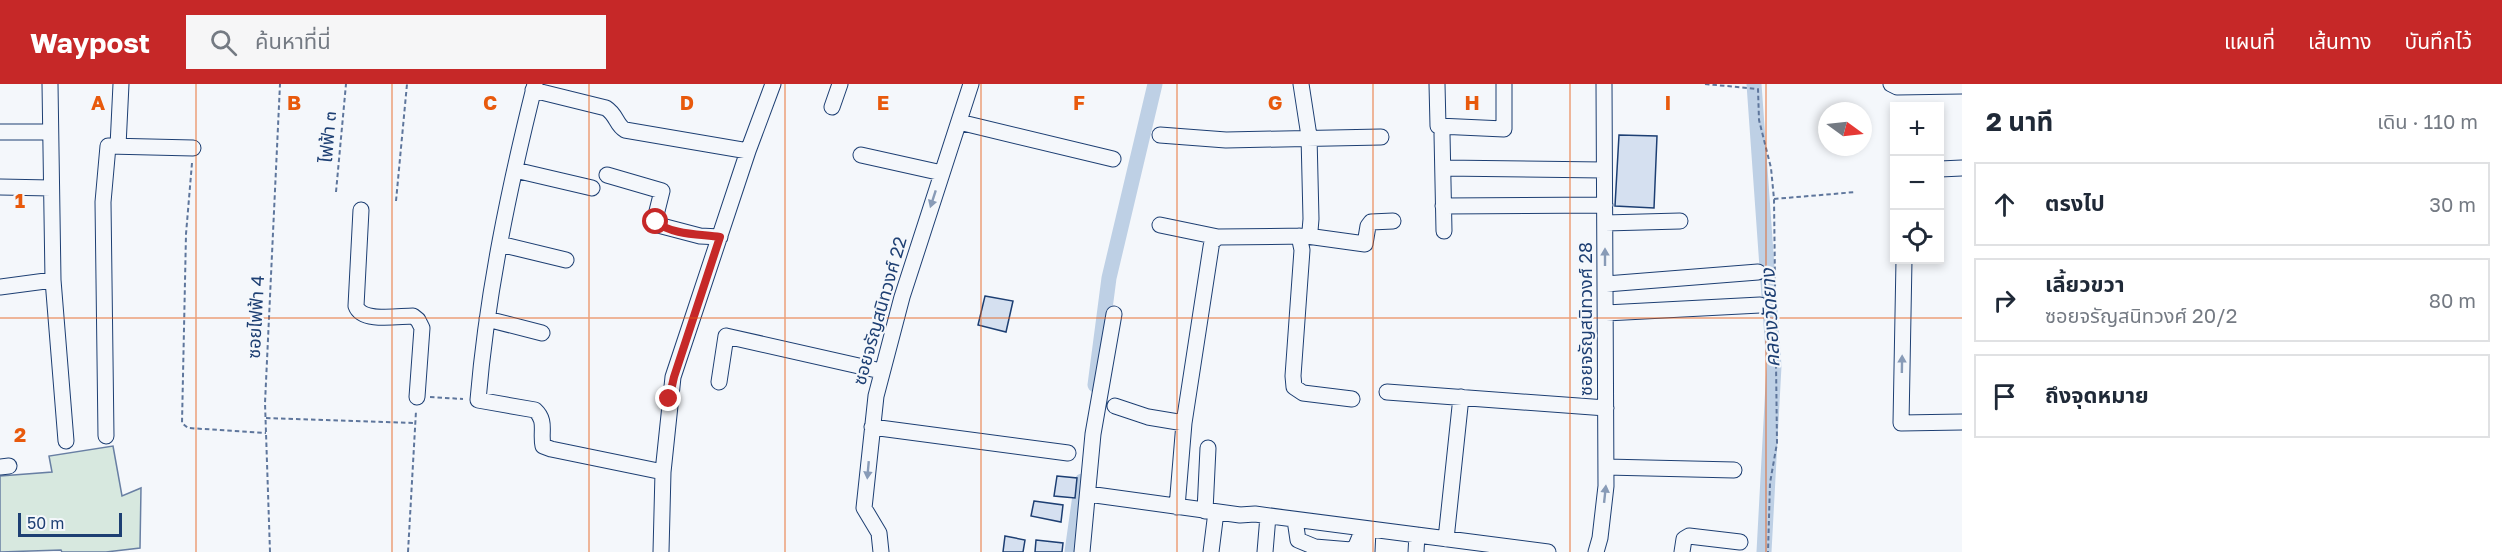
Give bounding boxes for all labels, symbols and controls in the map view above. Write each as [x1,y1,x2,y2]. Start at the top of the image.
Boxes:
search box [186,15,606,69]
text: Waypost [30,26,150,59]
icon: search [207,26,240,59]
text: ค้นหาที่นี่ [255,27,331,54]
text: แผนที่ [2224,28,2275,54]
text: เส้นทาง [2308,28,2372,54]
text: บันทึกไว้ [2405,28,2472,54]
text: A [91,90,105,114]
text: B [287,90,301,114]
text: C [483,90,497,114]
text: D [680,90,694,114]
text: E [877,90,889,114]
text: F [1073,90,1085,114]
text: G [1268,90,1282,114]
text: H [1464,90,1480,114]
text: I [1665,90,1671,114]
north arrow [1818,102,1872,156]
map controls [1890,102,1944,264]
button: + [1890,102,1944,156]
text: 2 นาที [1986,106,2053,137]
text: เดิน · 110 m [2377,109,2478,133]
street label: ไฟฟ้า ๓ [314,110,340,165]
button: − [1890,156,1944,210]
text: 1 [15,188,25,212]
icon: ahead [1988,188,2021,221]
text: ตรงไป [2045,189,2105,216]
one-way arrow [928,190,937,208]
text: 30 m [2429,192,2476,216]
route start [642,208,668,234]
button: locate [1890,210,1944,264]
street label: ซอยจรัญสนิทวงศ์ 22 [847,234,911,387]
street label: ซอยจรัญสนิทวงศ์ 28 [1574,242,1596,396]
one-way arrow [1600,248,1610,267]
water label: คลองวัดยาง [1754,267,1784,368]
text: เลี้ยวขวา [2045,270,2125,297]
street label: ซอยไฟฟ้า 4 [242,275,268,359]
icon: right [1988,284,2021,317]
text: 80 m [2429,288,2476,312]
text: ซอยจรัญสนิทวงศ์ 20/2 [2045,303,2237,327]
one-way arrow [1898,355,1907,374]
icon: arrive [1988,380,2021,413]
text: ถึงจุดหมาย [2045,381,2149,408]
route end [655,385,681,411]
text: 2 [14,422,26,446]
one-way arrow [863,460,873,479]
one-way arrow [1600,485,1610,504]
scale bar [18,510,122,538]
text: 50 m [27,513,64,533]

